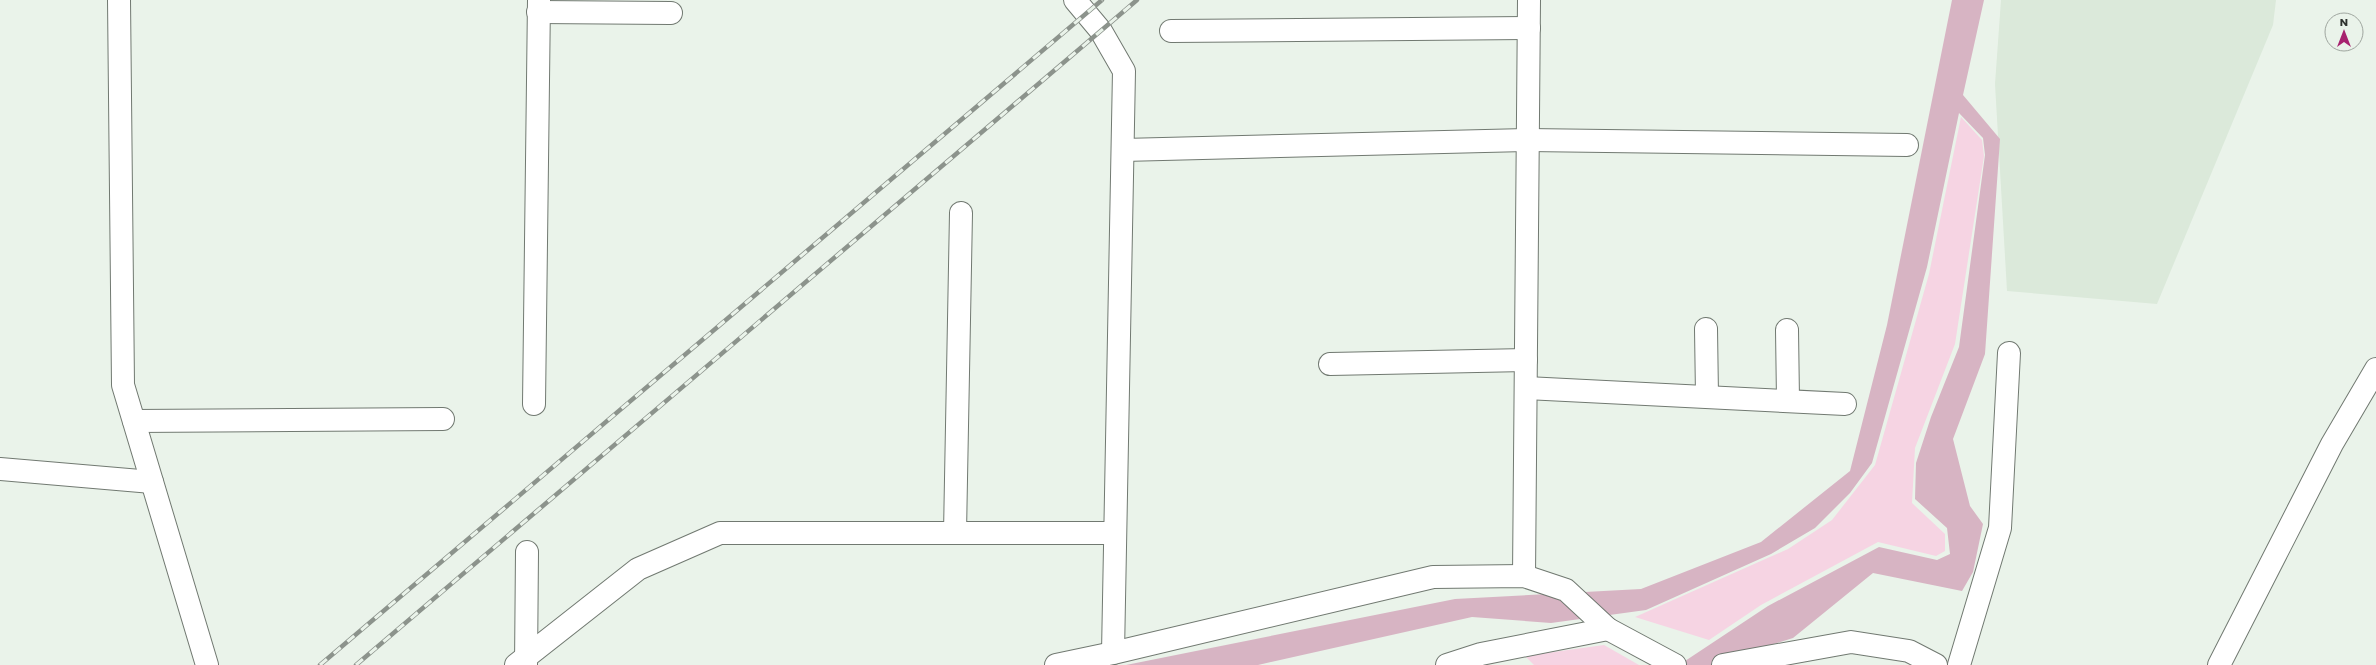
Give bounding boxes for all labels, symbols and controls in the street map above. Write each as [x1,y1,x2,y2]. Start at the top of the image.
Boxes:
north arrow [2324,12,2364,52]
text: N [2340,14,2348,30]

